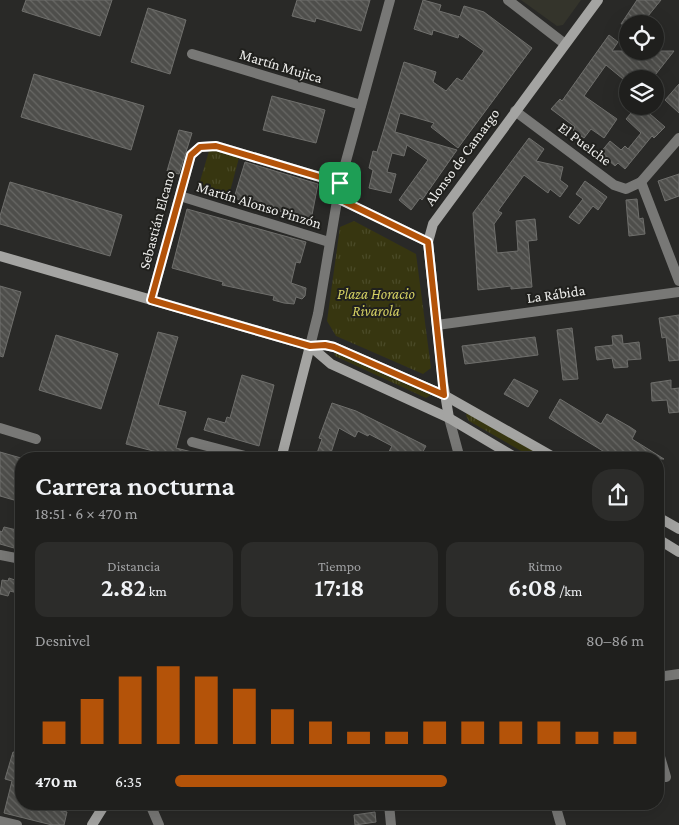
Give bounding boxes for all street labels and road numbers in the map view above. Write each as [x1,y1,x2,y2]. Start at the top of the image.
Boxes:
street label: Martín Mujica [237,46,324,87]
street label: Alonso de Camargo [421,105,503,209]
street label: El Puelche [556,119,615,169]
street label: Sebastián Elcano [136,169,178,271]
street label: Martín Alonso Pinzón [195,178,323,232]
street label: La Rábida [526,282,586,306]

